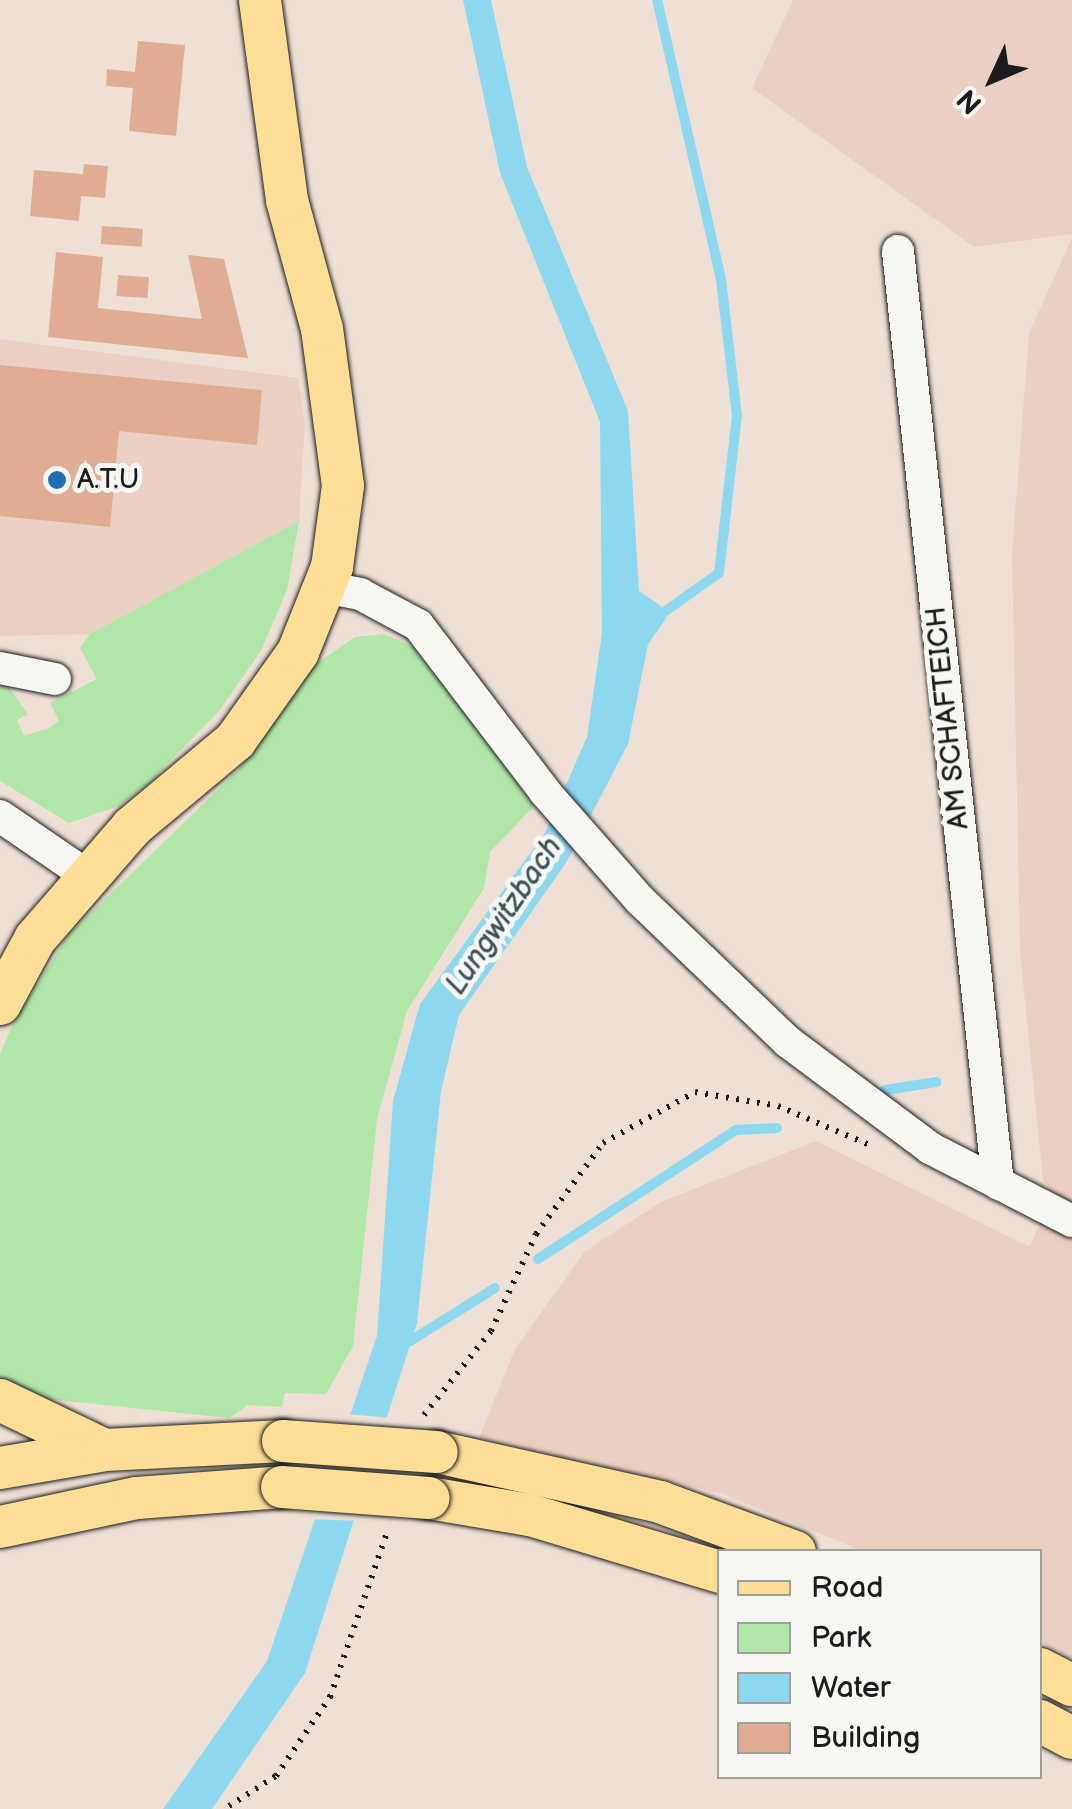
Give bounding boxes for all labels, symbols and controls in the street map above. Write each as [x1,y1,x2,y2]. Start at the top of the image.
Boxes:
north arrow [942,30,1042,130]
text: N [951,82,989,120]
place label: A.T.U [77,463,139,497]
marker: A.T.U [46,469,68,491]
street label: AM SCHAFTEICH [920,605,976,831]
water label: Lungwitzbach [438,830,570,1002]
legend [717,1549,1042,1779]
text: Road [811,1570,884,1606]
text: Park [811,1620,871,1656]
text: Water [811,1670,891,1706]
text: Building [811,1720,920,1756]

